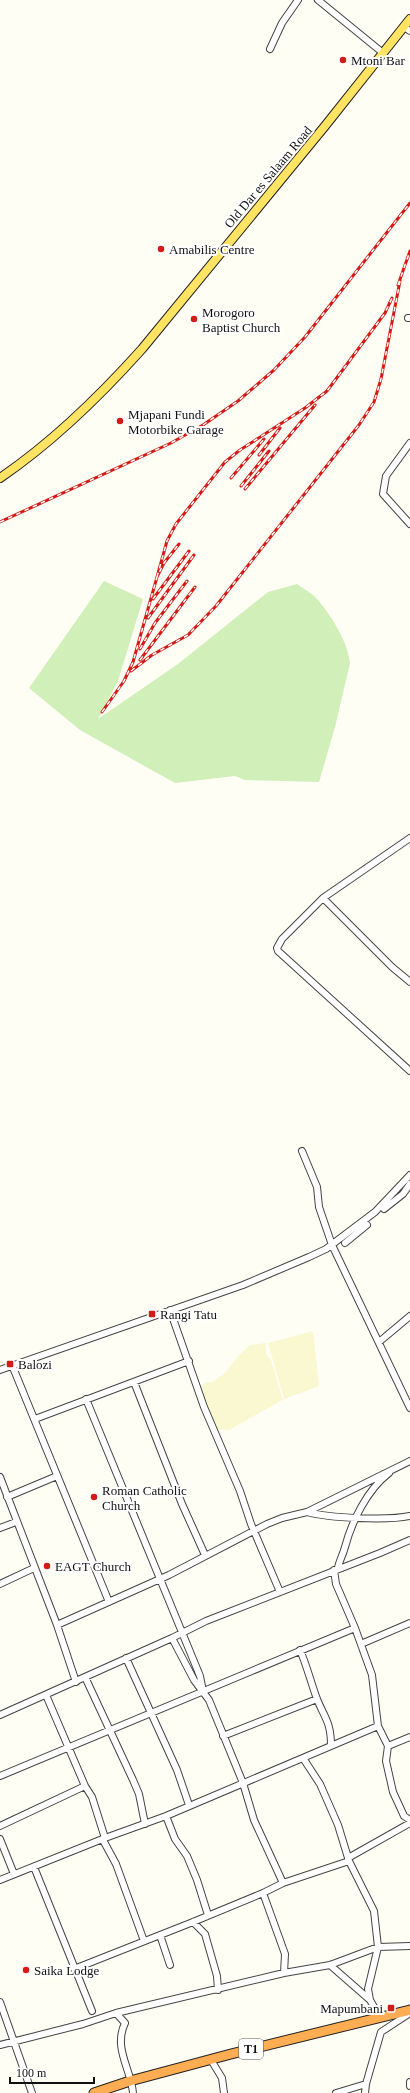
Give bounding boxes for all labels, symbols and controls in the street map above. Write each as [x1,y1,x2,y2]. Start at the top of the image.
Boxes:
place label: Mtoni Bar [351,53,405,68]
marker: Mtoni Bar [338,55,348,65]
street label: Old Dar es Salaam Road [221,123,315,231]
place label: Amabilis Centre [169,242,255,257]
marker: Amabilis Centre [156,244,166,254]
place label: Morogoro Baptist Church [202,305,281,335]
marker: Morogoro Baptist Church [189,314,199,324]
place label: Mjapani Fundi Motorbike Garage [128,407,224,437]
marker: Mjapani Fundi Motorbike Garage [115,416,125,426]
place label: Rangi Tatu [160,1307,217,1322]
marker: Rangi Tatu [147,1309,157,1319]
place label: Balozi [18,1357,52,1372]
marker: Balozi [5,1359,15,1369]
place label: Roman Catholic Church [102,1483,187,1513]
marker: Roman Catholic Church [89,1492,99,1502]
place label: EAGT Church [55,1559,131,1574]
marker: EAGT Church [42,1561,52,1571]
place label: Saika Lodge [34,1963,100,1978]
marker: Saika Lodge [21,1965,31,1975]
place label: Mapumbani [320,2001,383,2016]
marker: Mapumbani [386,2003,396,2013]
road number: T1 [239,2039,263,2059]
scale bar [10,2059,94,2085]
text: 100 m [16,2066,47,2080]

